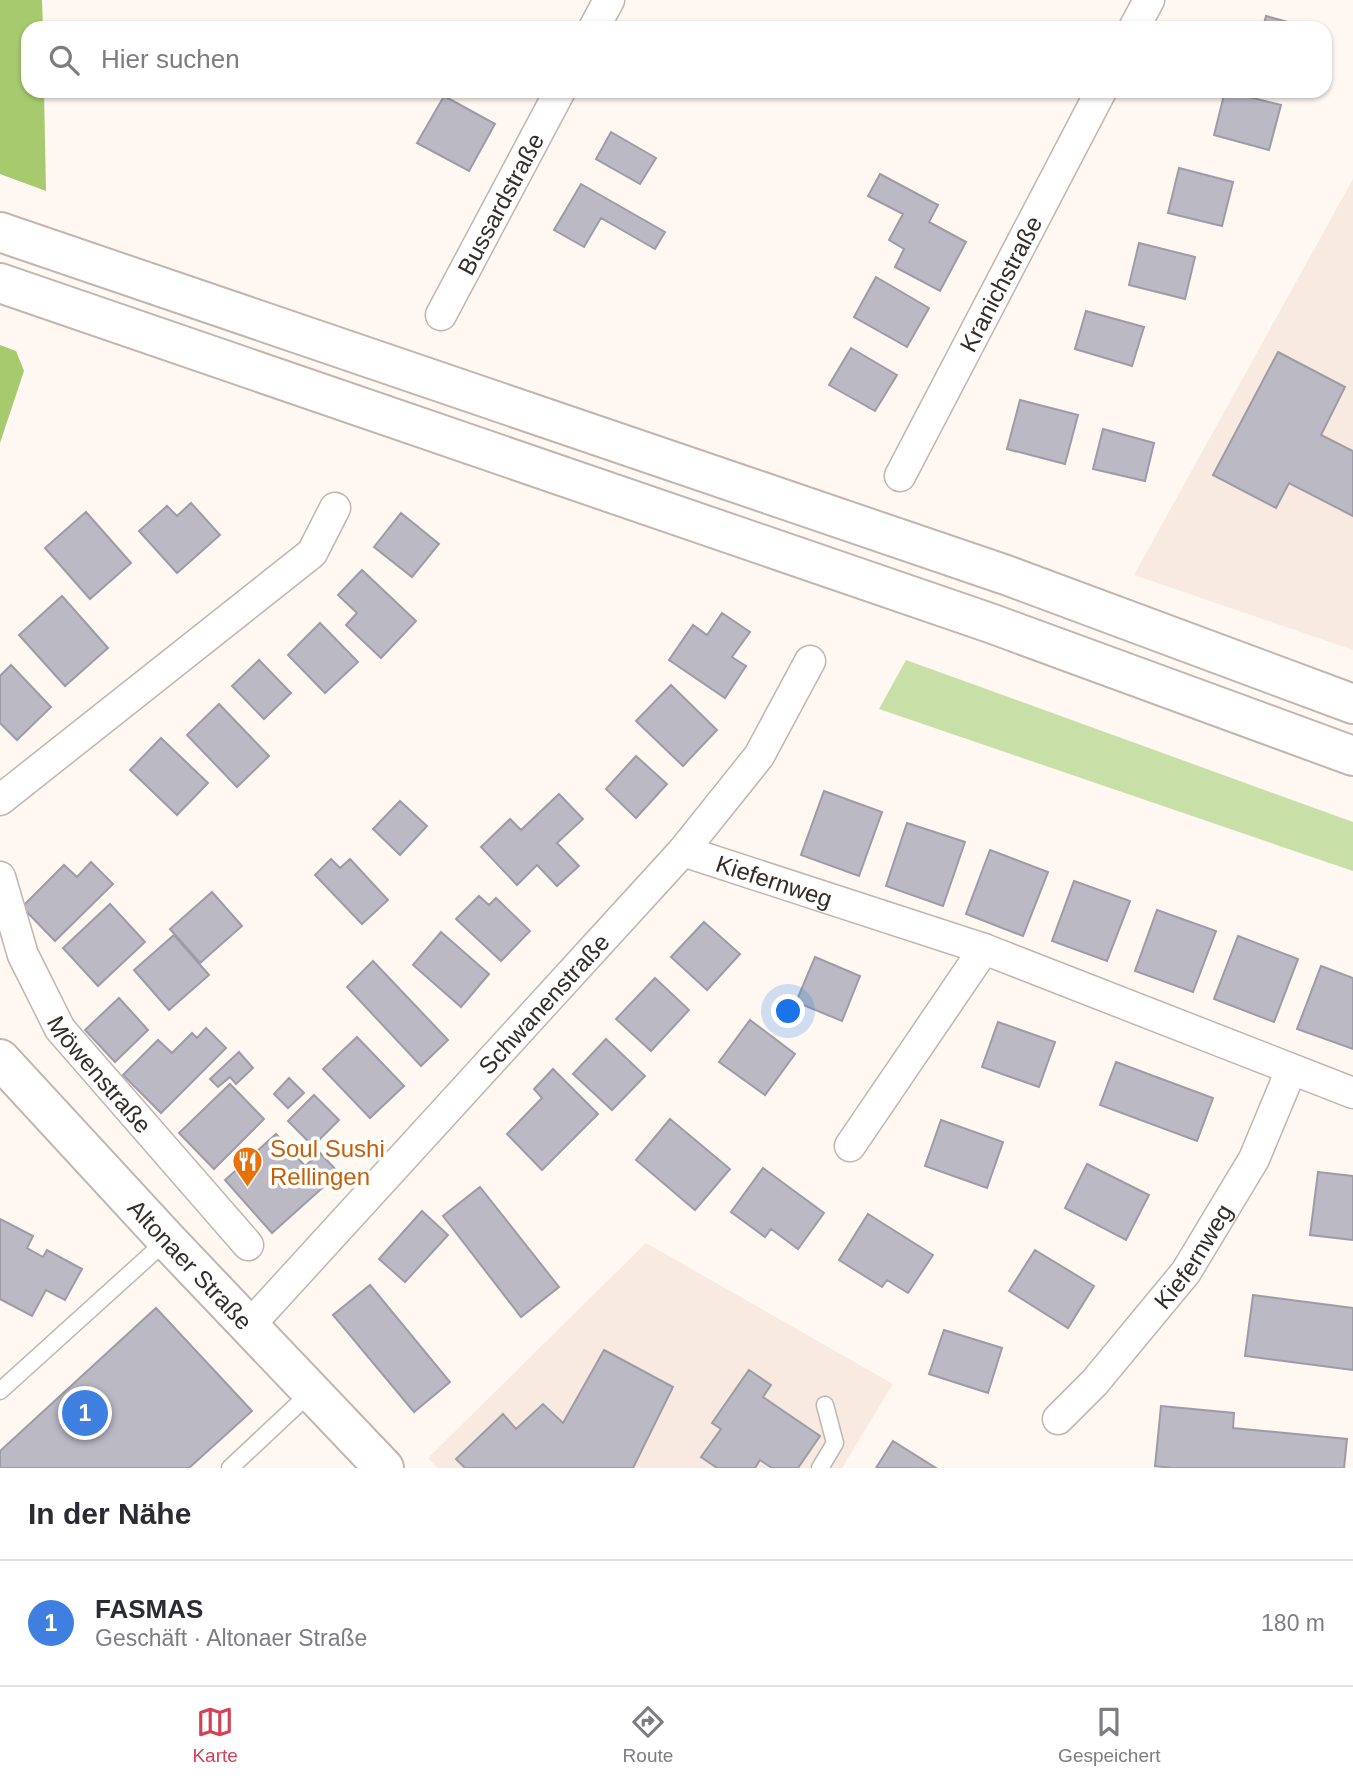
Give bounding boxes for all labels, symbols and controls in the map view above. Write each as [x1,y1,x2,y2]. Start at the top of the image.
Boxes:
search box [21,21,1332,98]
icon: search [45,41,83,79]
text: Hier suchen [101,44,240,74]
street label: Bussardstraße [452,128,549,279]
street label: Kranichstraße [954,211,1047,356]
street label: Kiefernweg [713,849,836,912]
street label: Schwanenstraße [473,928,614,1079]
your location [771,994,805,1028]
street label: Möwenstraße [42,1012,157,1138]
place label: Soul Sushi Rellingen [270,1135,385,1190]
restaurant icon: Soul Sushi Rellingen [230,1145,264,1189]
street label: Altonaer Straße [123,1194,258,1335]
street label: Kiefernweg [1148,1199,1237,1314]
pin: 1 [62,1387,108,1439]
text: In der Nähe [28,1497,191,1530]
text: FASMAS [95,1594,203,1624]
text: 1 [45,1610,57,1636]
text: 180 m [1261,1610,1325,1636]
text: Geschäft · Altonaer Straße [95,1625,367,1651]
tab: Karte [192,1703,238,1767]
tab: Route [623,1703,673,1767]
tab: Gespeichert [1058,1703,1161,1767]

